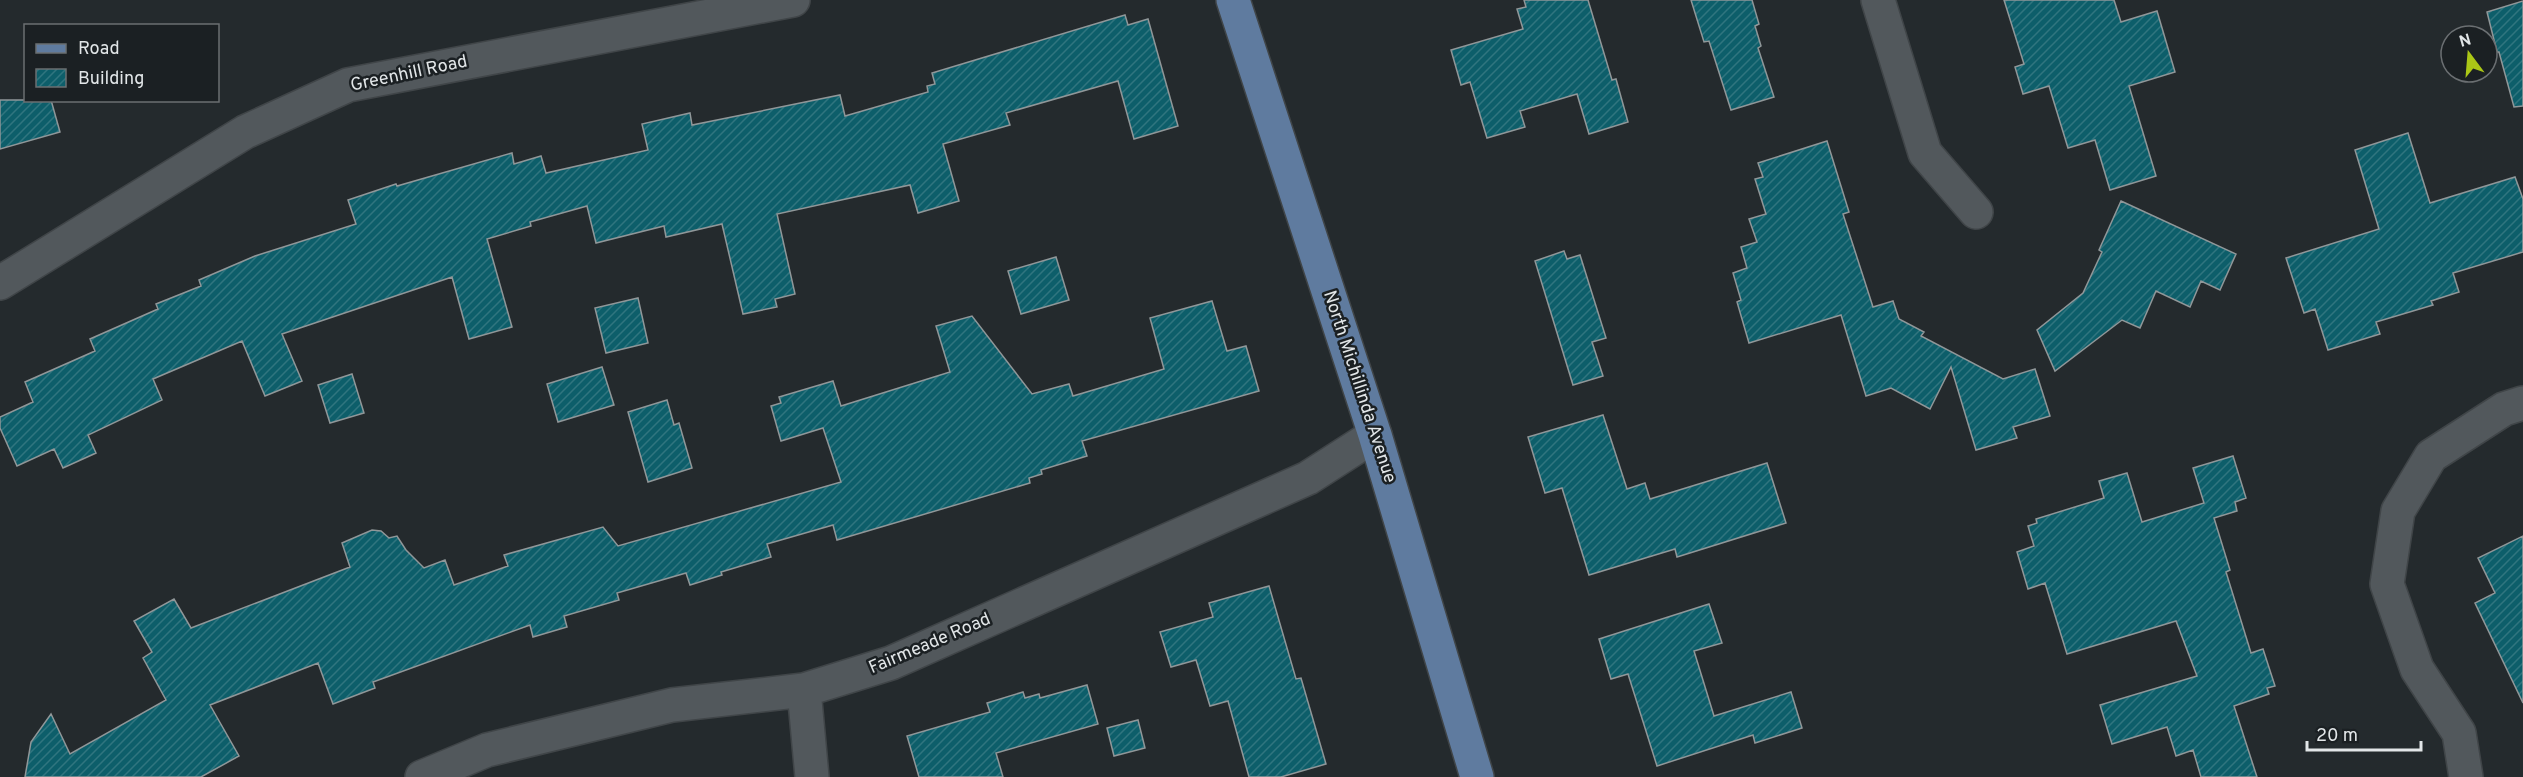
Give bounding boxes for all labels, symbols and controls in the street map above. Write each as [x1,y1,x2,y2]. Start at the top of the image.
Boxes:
legend [24,24,219,102]
north arrow [2439,24,2499,84]
text: N [2457,30,2474,53]
text: Road [78,38,120,61]
street label: Greenhill Road [348,50,470,98]
text: Building [78,68,144,91]
street label: North Michillinda Avenue [1317,288,1401,486]
street label: Fairmeade Road [866,608,994,680]
scale bar [2307,714,2421,752]
text: 20 m [2316,725,2358,748]

